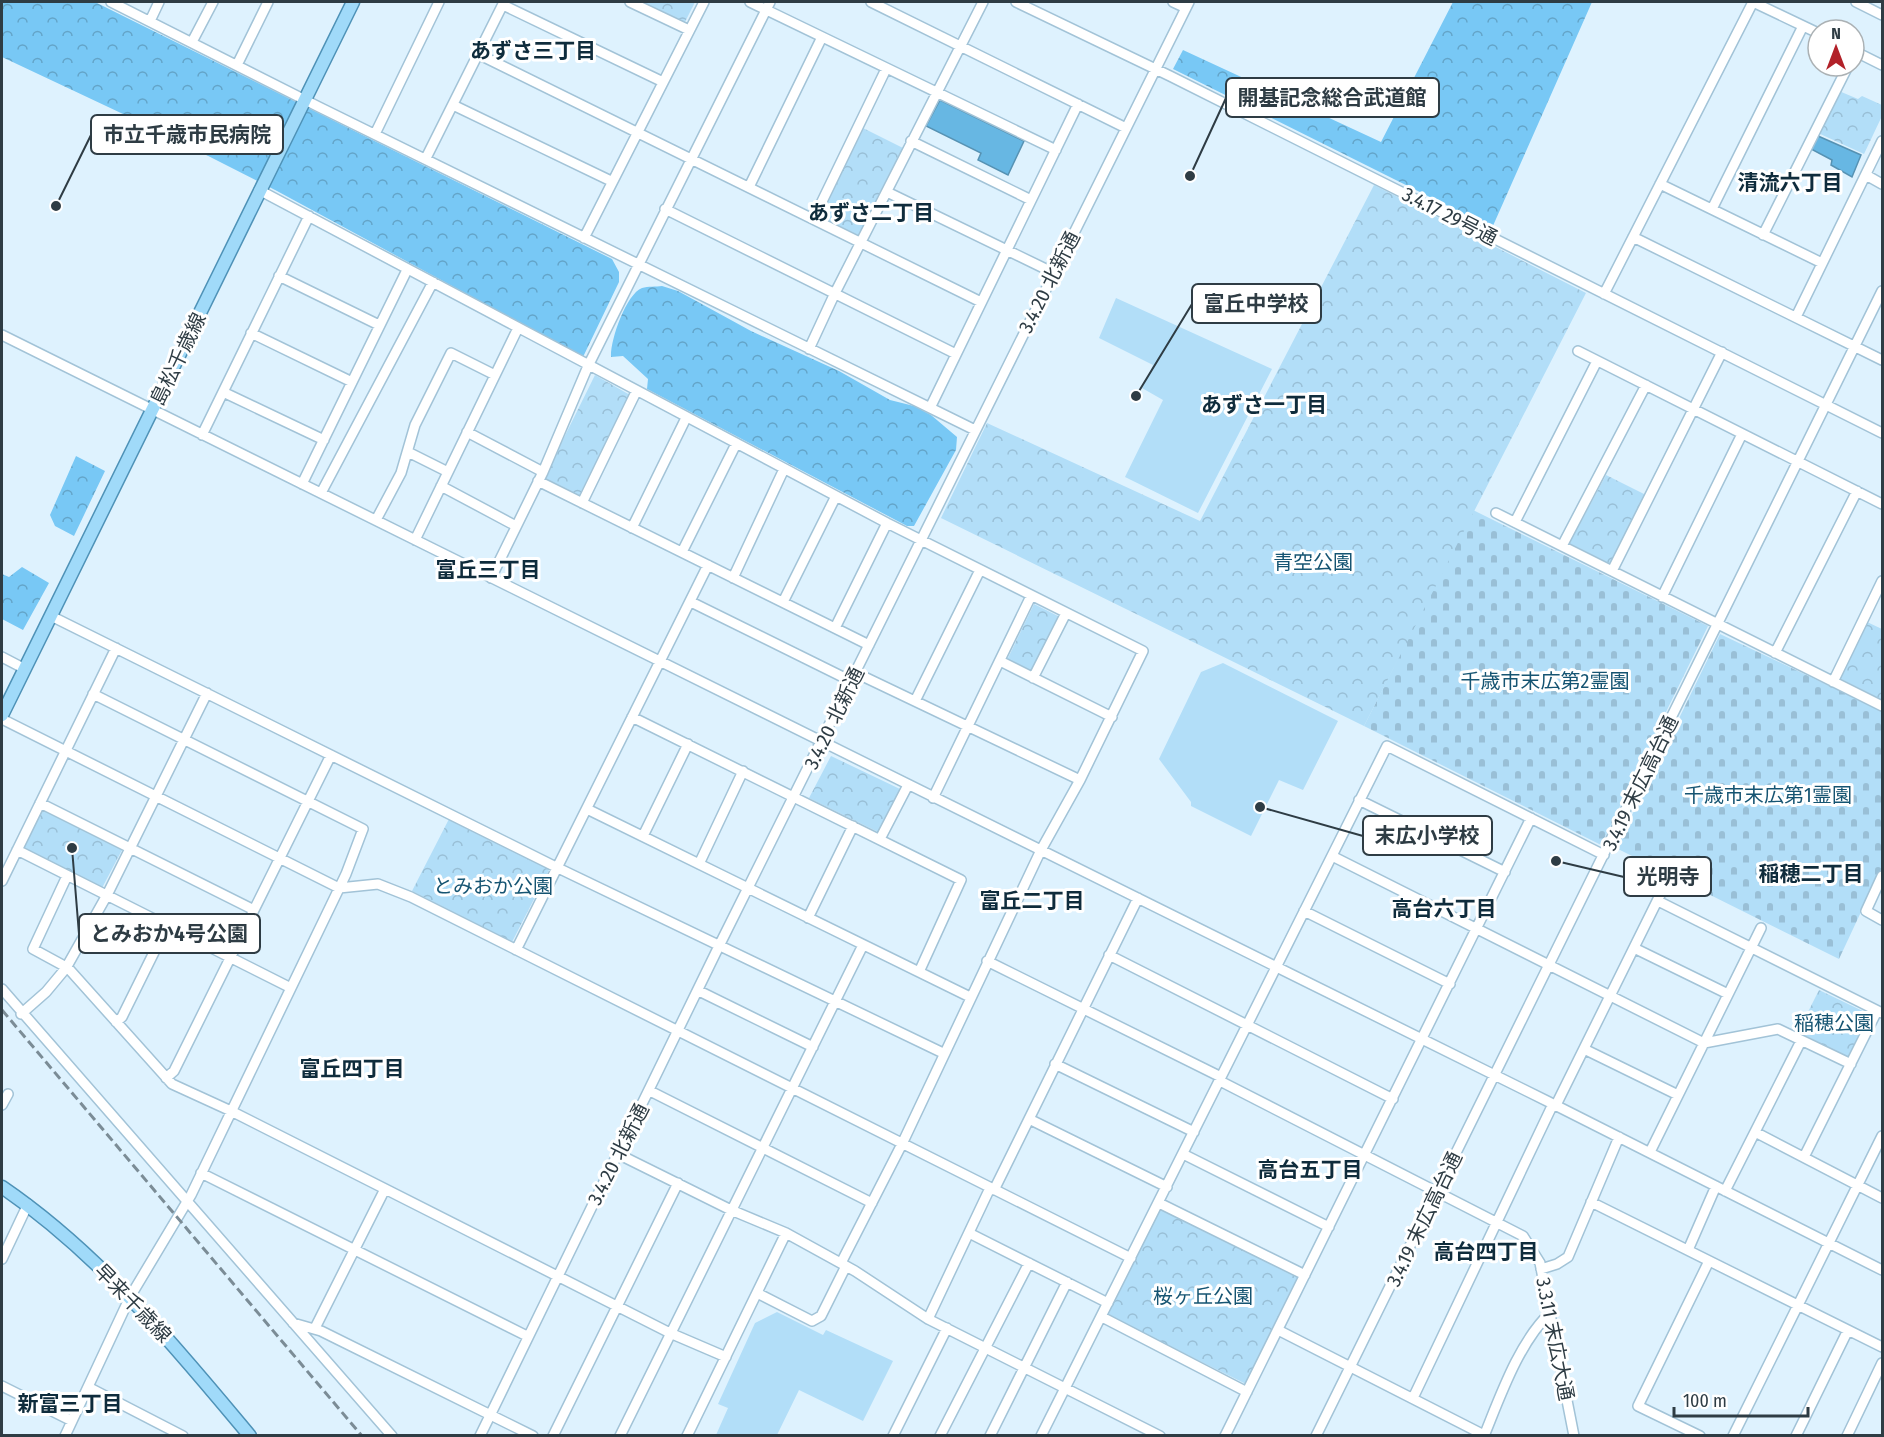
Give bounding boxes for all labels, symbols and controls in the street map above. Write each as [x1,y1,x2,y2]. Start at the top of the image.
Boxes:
north arrow [1806,18,1866,78]
text: N [1831,24,1841,43]
district label: あずさ三丁目 [470,38,596,64]
callout: 開基記念総合武道館 [1226,78,1439,117]
text: 開基記念総合武道館 [1238,85,1427,111]
callout: 市立千歳市民病院 [91,115,283,154]
text: 市立千歳市民病院 [103,122,271,148]
district label: 清流六丁目 [1738,170,1843,196]
street label: 3.4.17 29号通 [1398,182,1502,250]
district label: あずさ二丁目 [808,200,934,226]
street label: 3.4.20 北新通 [1013,227,1085,337]
callout: 富丘中学校 [1192,284,1321,323]
text: 富丘中学校 [1204,291,1309,317]
street label: 島松千歳線 [145,309,211,409]
district label: あずさ一丁目 [1201,392,1327,418]
park label: 青空公園 [1273,550,1353,574]
district label: 富丘三丁目 [436,557,541,583]
street label: 3.4.20 北新通 [799,663,869,773]
park label: 千歳市末広第2霊園 [1461,669,1629,693]
street label: 3.4.19 末広高台通 [1597,712,1683,854]
park label: 千歳市末広第1霊園 [1684,783,1852,807]
callout: 末広小学校 [1363,816,1492,855]
text: 末広小学校 [1375,823,1480,849]
callout: 光明寺 [1624,857,1711,896]
district label: 稲穂二丁目 [1759,861,1864,887]
text: 光明寺 [1637,864,1700,890]
park label: とみおか公園 [433,874,553,898]
district label: 富丘二丁目 [980,888,1085,914]
district label: 高台六丁目 [1392,896,1497,922]
callout: とみおか4号公園 [79,914,260,953]
text: とみおか4号公園 [90,921,248,947]
park label: 稲穂公園 [1794,1011,1874,1035]
district label: 富丘四丁目 [300,1056,405,1082]
street label: 3.4.20 北新通 [582,1099,654,1209]
street label: 3.4.19 末広高台通 [1381,1148,1467,1290]
district label: 高台五丁目 [1258,1157,1363,1183]
district label: 高台四丁目 [1434,1239,1539,1265]
street label: 早来千歳線 [90,1259,176,1347]
street label: 3.3.11 末広大通 [1531,1275,1579,1403]
park label: 桜ヶ丘公園 [1153,1284,1253,1308]
scale bar [1674,1380,1808,1418]
text: 100 m [1683,1390,1727,1412]
district label: 新富三丁目 [18,1391,123,1417]

